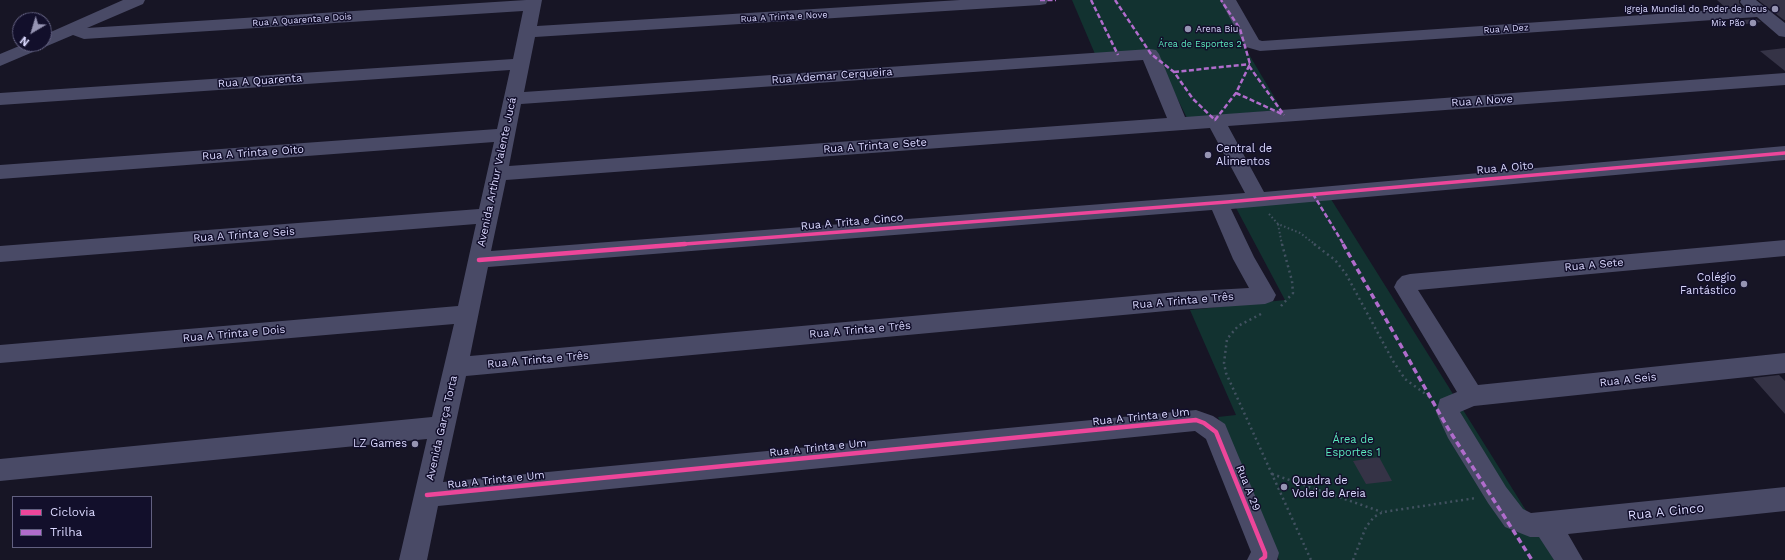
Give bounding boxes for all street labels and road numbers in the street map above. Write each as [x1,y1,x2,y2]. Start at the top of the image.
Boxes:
street label: Rua A Trinta e Nove [740,9,828,25]
street label: Rua A Quarenta e Dois [252,11,352,29]
street label: Rua A Dez [1483,22,1529,36]
street label: Rua Ademar Cerqueira [771,65,893,87]
street label: Rua A Quarenta [217,71,303,91]
street label: Rua A Nove [1451,92,1513,110]
street label: Avenida Arthur Valente Jucá [475,96,519,248]
street label: Rua A Trinta e Sete [823,136,927,156]
street label: Rua A Trinta e Oito [202,143,304,163]
street label: Rua A Oito [1476,159,1534,177]
street label: Rua A Trita e Cinco [800,211,904,233]
street label: Rua A Trinta e Seis [193,225,295,245]
street label: Rua A Sete [1564,256,1624,274]
street label: Rua A Trinta e Três [1132,290,1234,312]
street label: Rua A Trinta e Três [809,319,911,341]
street label: Rua A Trinta e Dois [182,323,286,345]
street label: Rua A Trinta e Três [487,349,589,371]
street label: Rua A Seis [1599,370,1657,390]
street label: Avenida Garça Torta [424,374,460,482]
street label: Rua A Trinta e Um [1092,405,1190,429]
street label: Rua A Trinta e Um [769,436,867,460]
street label: Rua A 29 [1233,463,1263,513]
street label: Rua A Trinta e Um [447,468,545,492]
street label: Rua A Cinco [1627,500,1705,524]

